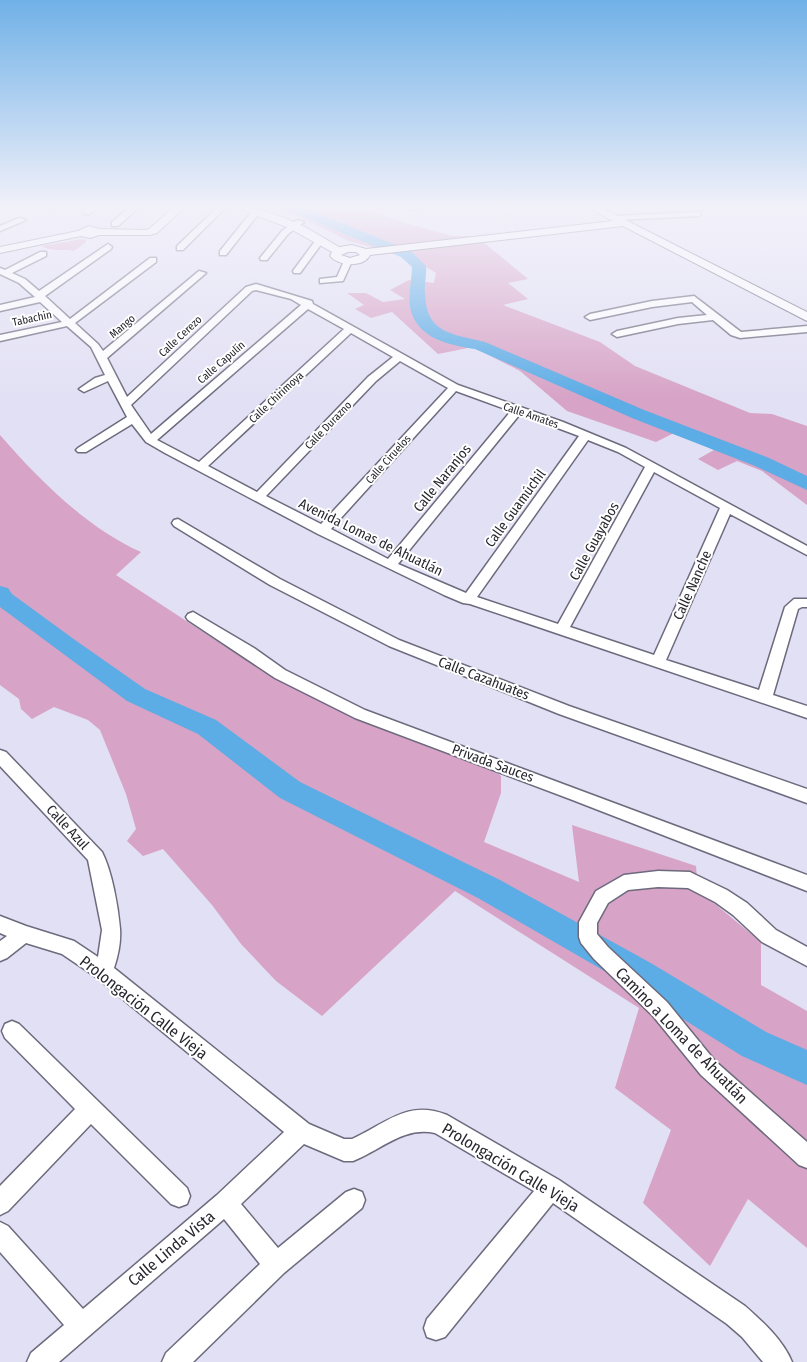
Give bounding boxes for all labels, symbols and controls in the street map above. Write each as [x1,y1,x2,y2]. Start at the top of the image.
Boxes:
street label: Tabachin [11,308,53,329]
street label: Mango [107,312,138,341]
street label: Calle Cerezo [156,313,205,360]
street label: Calle Capulín [195,338,248,386]
street label: Calle Chirimoya [246,369,306,426]
street label: Calle Durazno [302,399,355,452]
street label: Calle Amates [501,400,561,431]
street label: Calle Ciruelos [363,432,414,486]
street label: Calle Naranjos [410,441,475,516]
street label: Calle Guamúchil [481,466,550,551]
street label: Avenida Lomas de Ahuatlán [296,495,446,580]
street label: Calle Guayabos [566,499,623,583]
street label: Calle Nanche [670,548,715,623]
street label: Calle Cazahuates [436,653,532,704]
street label: Privada Sauces [450,741,536,786]
street label: Calle Azul [43,801,93,853]
street label: Prolongación Calle Vieja [76,952,211,1063]
street label: Camino a Loma de Ahuatlán [612,963,752,1107]
street label: Prolongación Calle Vieja [439,1119,583,1216]
street label: Calle Linda Vista [124,1206,219,1290]

